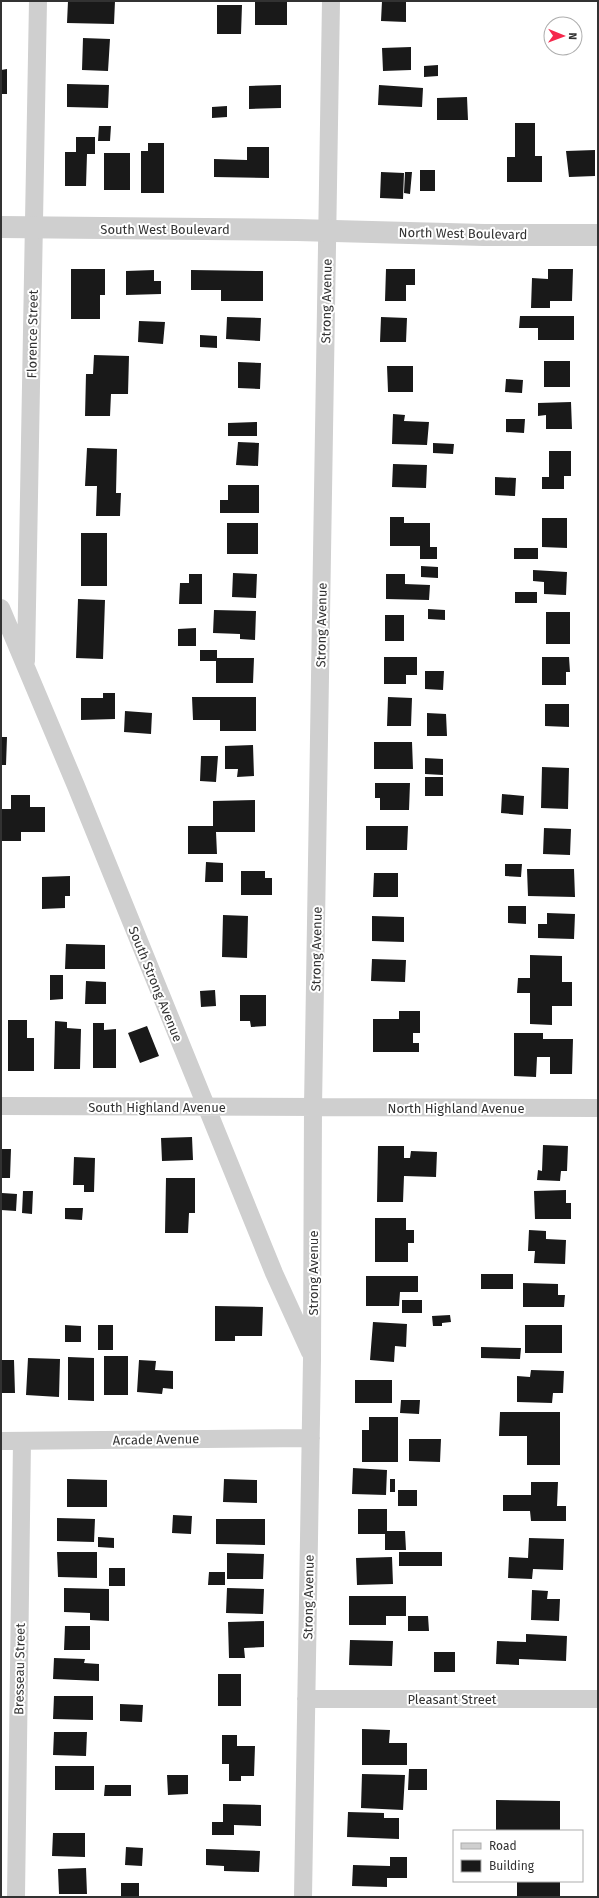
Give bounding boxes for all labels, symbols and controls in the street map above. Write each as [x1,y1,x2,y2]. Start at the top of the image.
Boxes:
north arrow [543,16,583,56]
text: N [566,32,579,40]
street label: South West Boulevard [100,222,230,237]
street label: North West Boulevard [399,225,527,242]
street label: Strong Avenue [318,258,335,344]
street label: Florence Street [24,289,41,378]
street label: Strong Avenue [313,582,330,668]
street label: Strong Avenue [308,906,325,992]
street label: South Strong Avenue [126,924,186,1044]
street label: South Highland Avenue [88,1100,226,1115]
street label: North Highland Avenue [388,1101,524,1116]
street label: Strong Avenue [306,1231,321,1315]
street label: Arcade Avenue [113,1431,199,1448]
street label: Strong Avenue [300,1554,317,1640]
street label: Bresseau Street [11,1623,28,1715]
street label: Pleasant Street [407,1692,497,1707]
legend [453,1830,583,1882]
text: Road [489,1839,517,1853]
text: Building [489,1859,535,1873]

